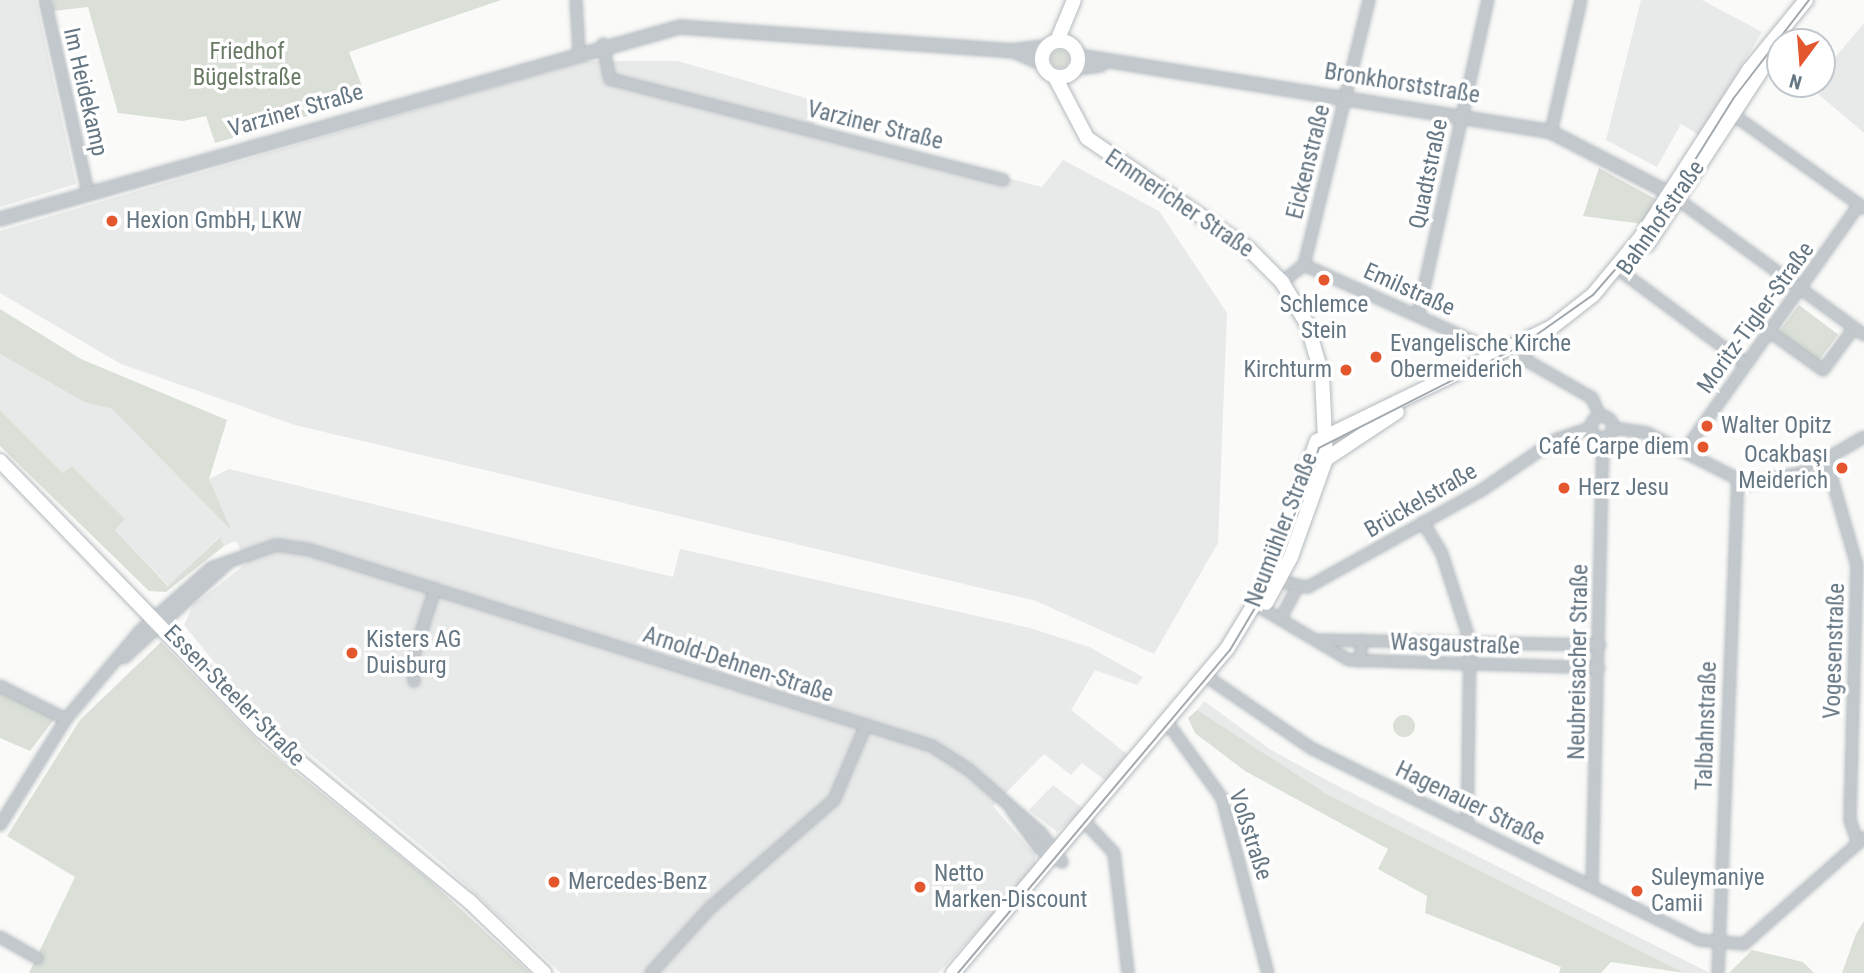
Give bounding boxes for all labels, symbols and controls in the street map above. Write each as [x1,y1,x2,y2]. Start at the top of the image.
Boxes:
street label: Im Heidekamp [57,25,113,159]
north arrow [1766,28,1836,98]
park label: Friedhof Bügelstraße [193,38,301,92]
street label: Bronkhorststraße [1322,58,1482,110]
text: N [1787,69,1804,94]
street label: Varziner Straße [225,79,367,143]
street label: Varziner Straße [804,96,946,156]
street label: Eickenstraße [1281,102,1337,222]
street label: Quadtstraße [1404,116,1454,232]
street label: Emmericher Straße [1100,144,1258,264]
street label: Bahnhofstraße [1611,155,1711,281]
place label: Hexion GmbH, LKW [126,207,302,235]
marker: Hexion GmbH, LKW [104,213,120,229]
street label: Moritz-Tigler-Straße [1692,237,1820,399]
street label: Emilstraße [1359,258,1459,322]
marker: Schlemce Stein [1316,272,1332,288]
place label: Schlemce Stein [1280,291,1368,345]
place label: Evangelische Kirche Obermeiderich [1390,330,1571,384]
marker: Evangelische Kirche Obermeiderich [1368,349,1384,365]
place label: Kirchturm [1243,356,1332,384]
marker: Kirchturm [1338,362,1354,378]
place label: Walter Opitz [1721,412,1832,440]
marker: Walter Opitz [1699,418,1715,434]
place label: Café Carpe diem [1539,433,1689,461]
marker: Café Carpe diem [1695,439,1711,455]
place label: Ocakbaşı Meiderich [1738,441,1828,495]
street label: Neumühler Straße [1240,449,1324,611]
street label: Brückelstraße [1360,458,1482,544]
marker: Ocakbaşı Meiderich [1834,460,1850,476]
place label: Herz Jesu [1578,474,1669,502]
marker: Herz Jesu [1556,480,1572,496]
street label: Neubreisacher Straße [1563,564,1595,760]
street label: Vogesenstraße [1819,583,1851,719]
street label: Essen-Steeler-Straße [158,620,310,772]
street label: Arnold-Dehnen-Straße [639,621,837,709]
place label: Kisters AG Duisburg [366,626,461,680]
street label: Wasgaustraße [1390,629,1520,661]
marker: Kisters AG Duisburg [344,645,360,661]
street label: Talbahnstraße [1691,661,1723,791]
street label: Hagenauer Straße [1391,756,1549,852]
street label: Voßstraße [1222,786,1278,884]
place label: Netto Marken-Discount [934,860,1087,914]
place label: Suleymaniye Camii [1651,864,1765,918]
place label: Mercedes-Benz [568,868,707,896]
marker: Mercedes-Benz [546,874,562,890]
marker: Netto Marken-Discount [912,879,928,895]
marker: Suleymaniye Camii [1629,883,1645,899]

